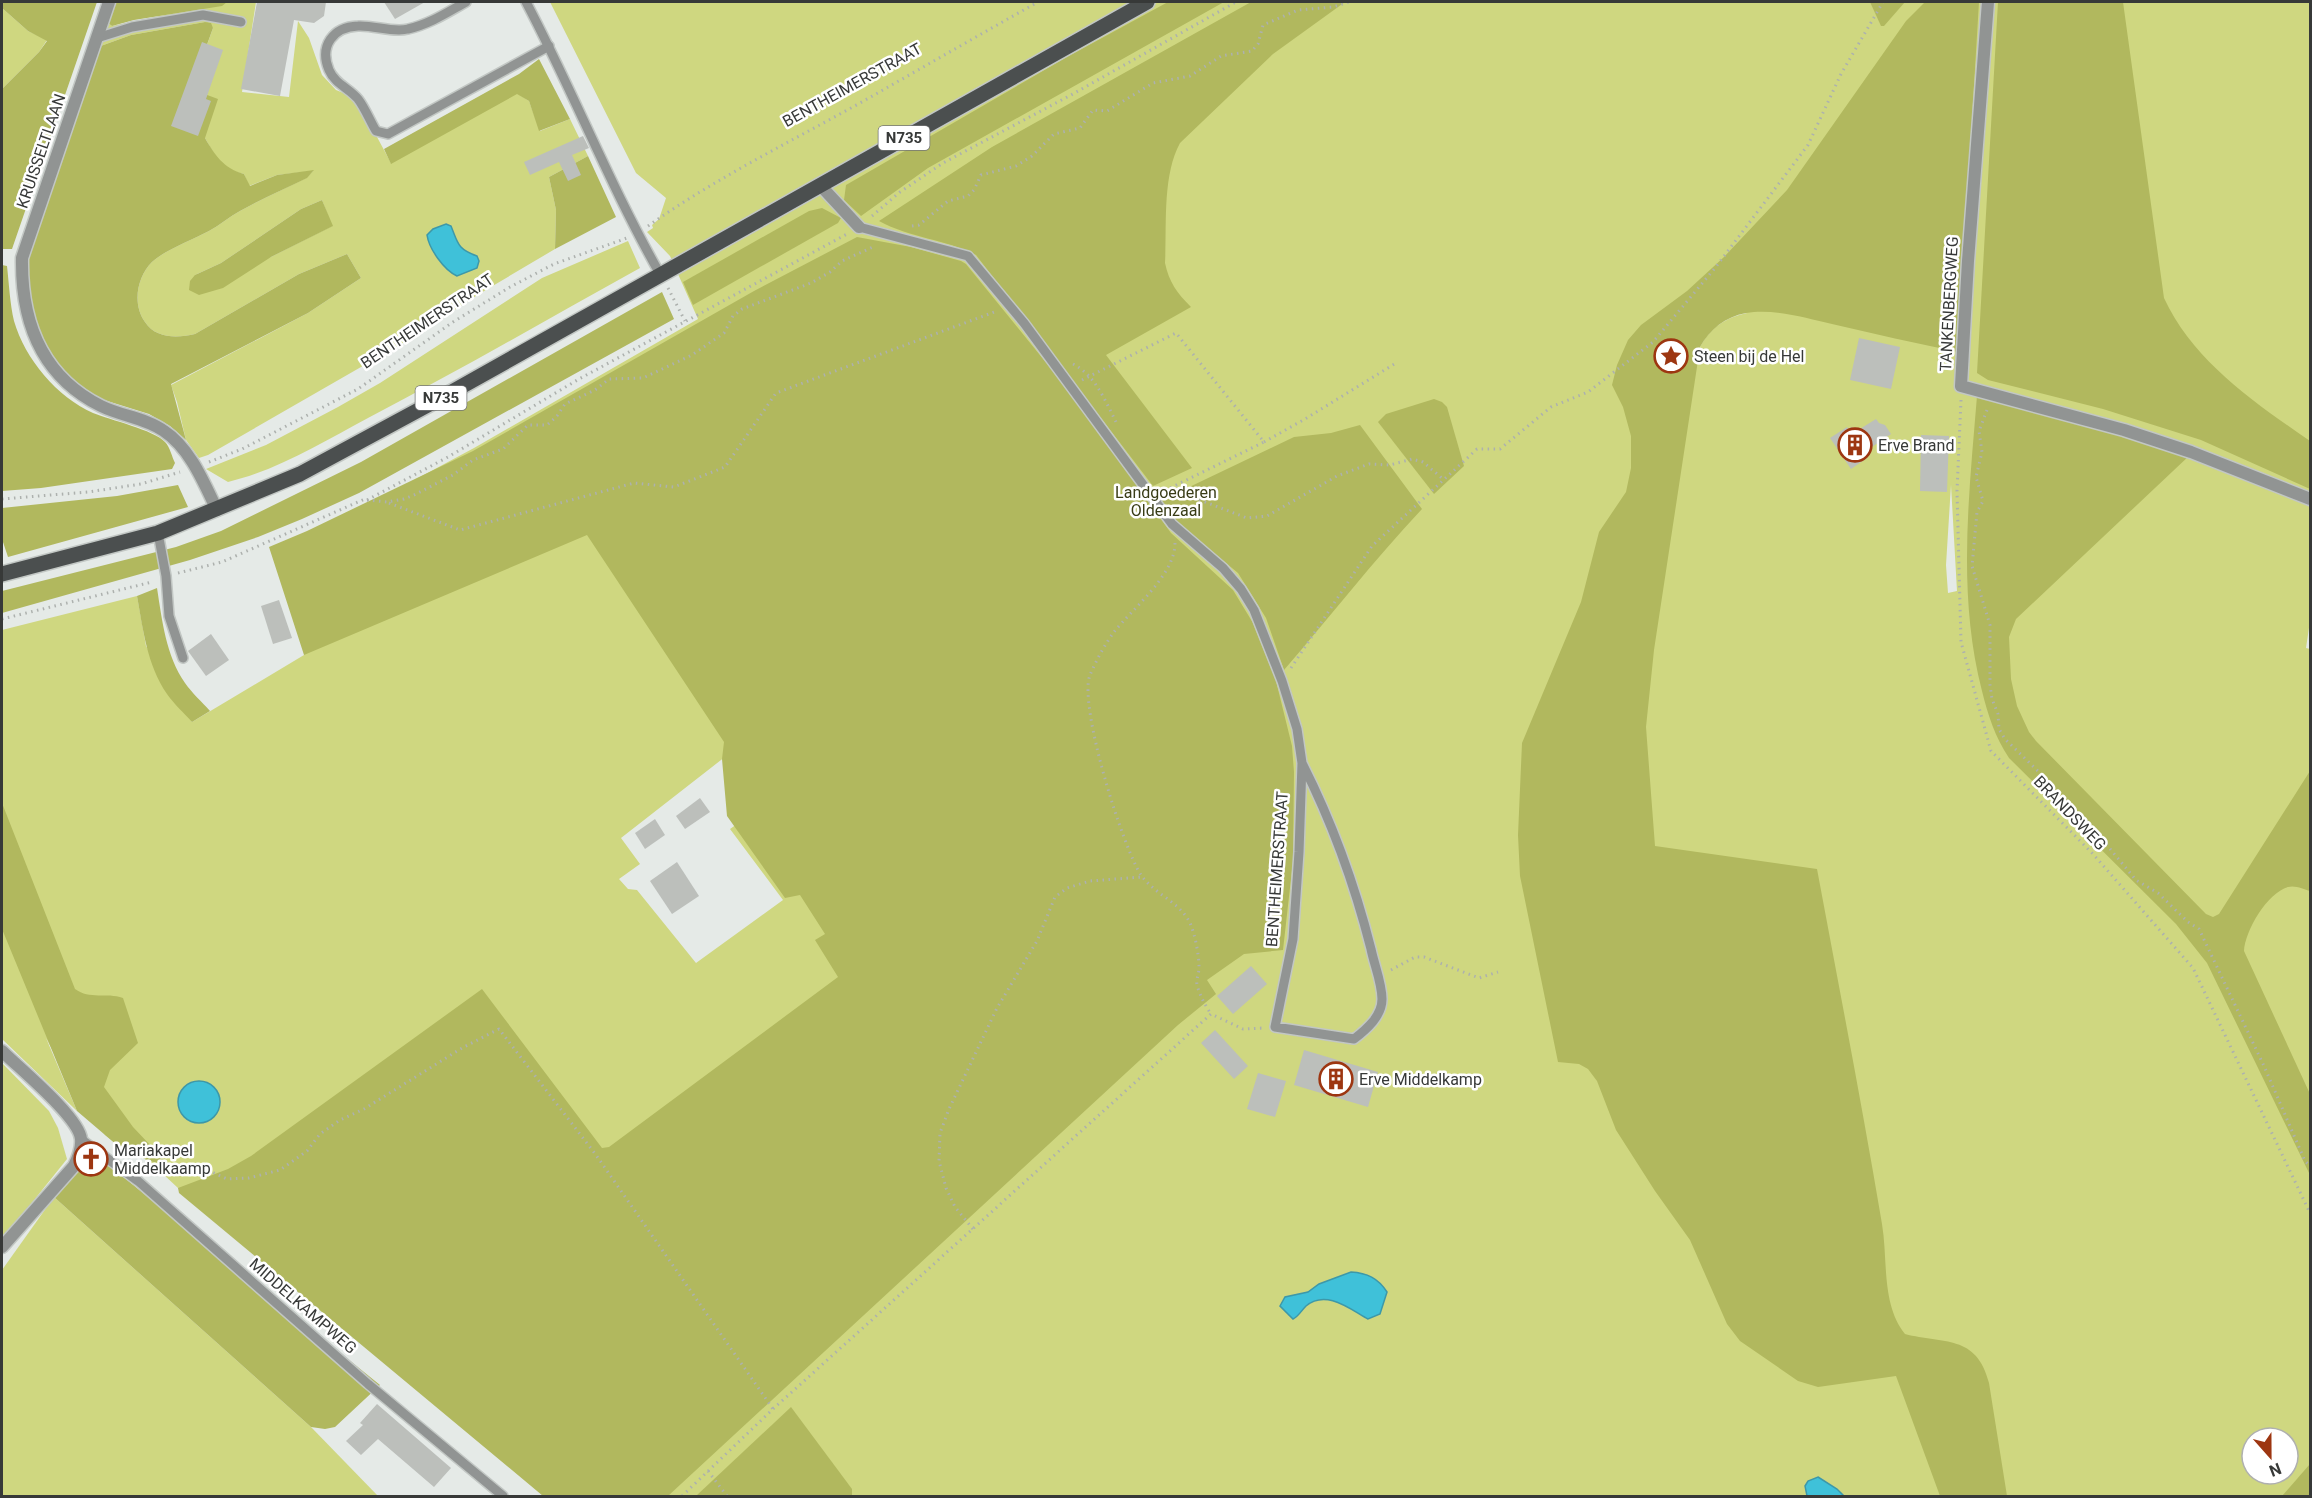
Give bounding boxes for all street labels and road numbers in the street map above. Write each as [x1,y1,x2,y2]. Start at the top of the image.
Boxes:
street label: BENTHEIMERSTRAAT [779,39,925,131]
street label: KRUISSELTLAAN [13,91,69,211]
road number: N735 [878,126,930,150]
street label: TANKENBERGWEG [1936,236,1962,372]
street label: BENTHEIMERSTRAAT [357,269,497,372]
road number: N735 [416,386,466,410]
street label: BRANDSWEG [2030,772,2110,854]
street label: BENTHEIMERSTRAAT [1262,790,1292,947]
street label: MIDDELKAMPWEG [246,1254,360,1358]

